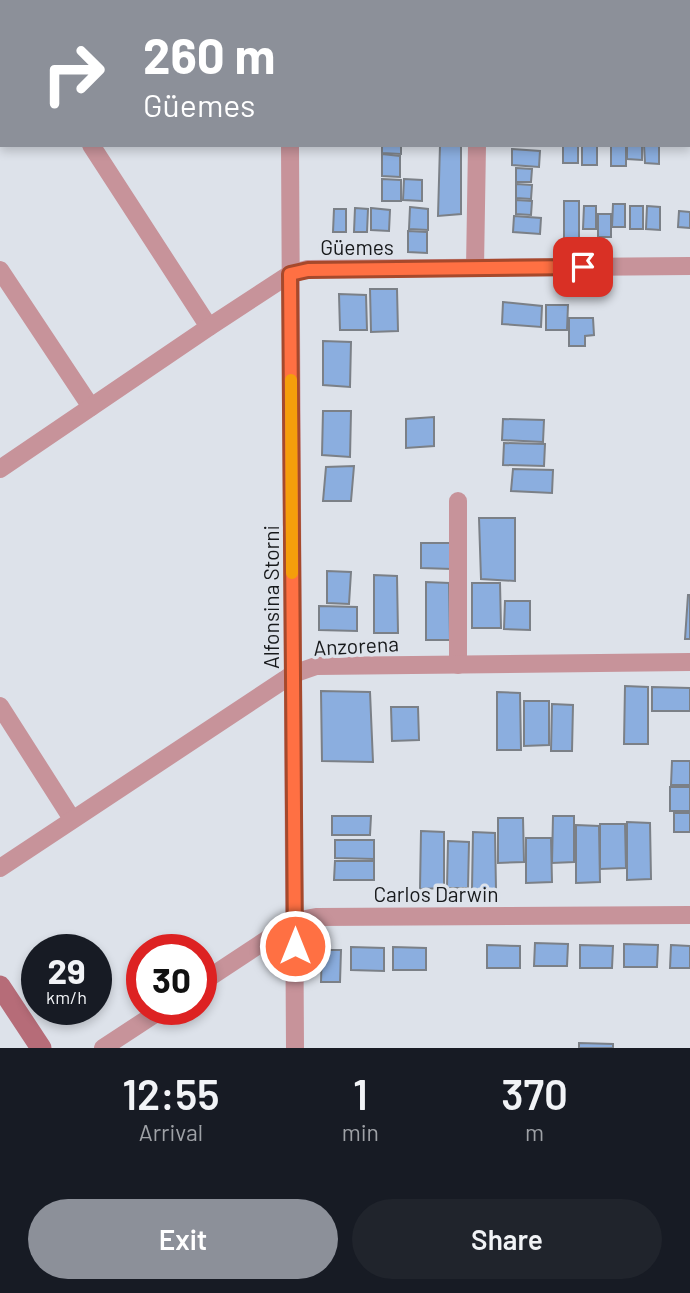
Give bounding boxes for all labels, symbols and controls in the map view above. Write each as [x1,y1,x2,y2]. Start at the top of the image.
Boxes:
text: 260 m [143,25,275,84]
icon: right [28,28,119,119]
text: Güemes [143,85,255,123]
street label: Güemes [320,234,394,259]
pin [553,237,613,297]
icon: arrive [564,248,602,286]
street label: Alfonsina Storni [258,525,283,669]
street label: Anzorena [313,630,399,660]
street label: Carlos Darwin [373,881,499,906]
position arrow [258,909,332,983]
speed limit sign: 30 [126,934,217,1025]
text: 29 [47,949,86,991]
text: km/h [46,986,87,1008]
text: 12:55 [122,1068,220,1118]
text: 1 [353,1068,368,1118]
text: 370 [501,1068,568,1118]
text: Arrival [139,1118,203,1146]
text: min [342,1118,379,1146]
text: m [525,1118,544,1146]
button: Exit [28,1199,338,1279]
button: Share [352,1199,662,1279]

